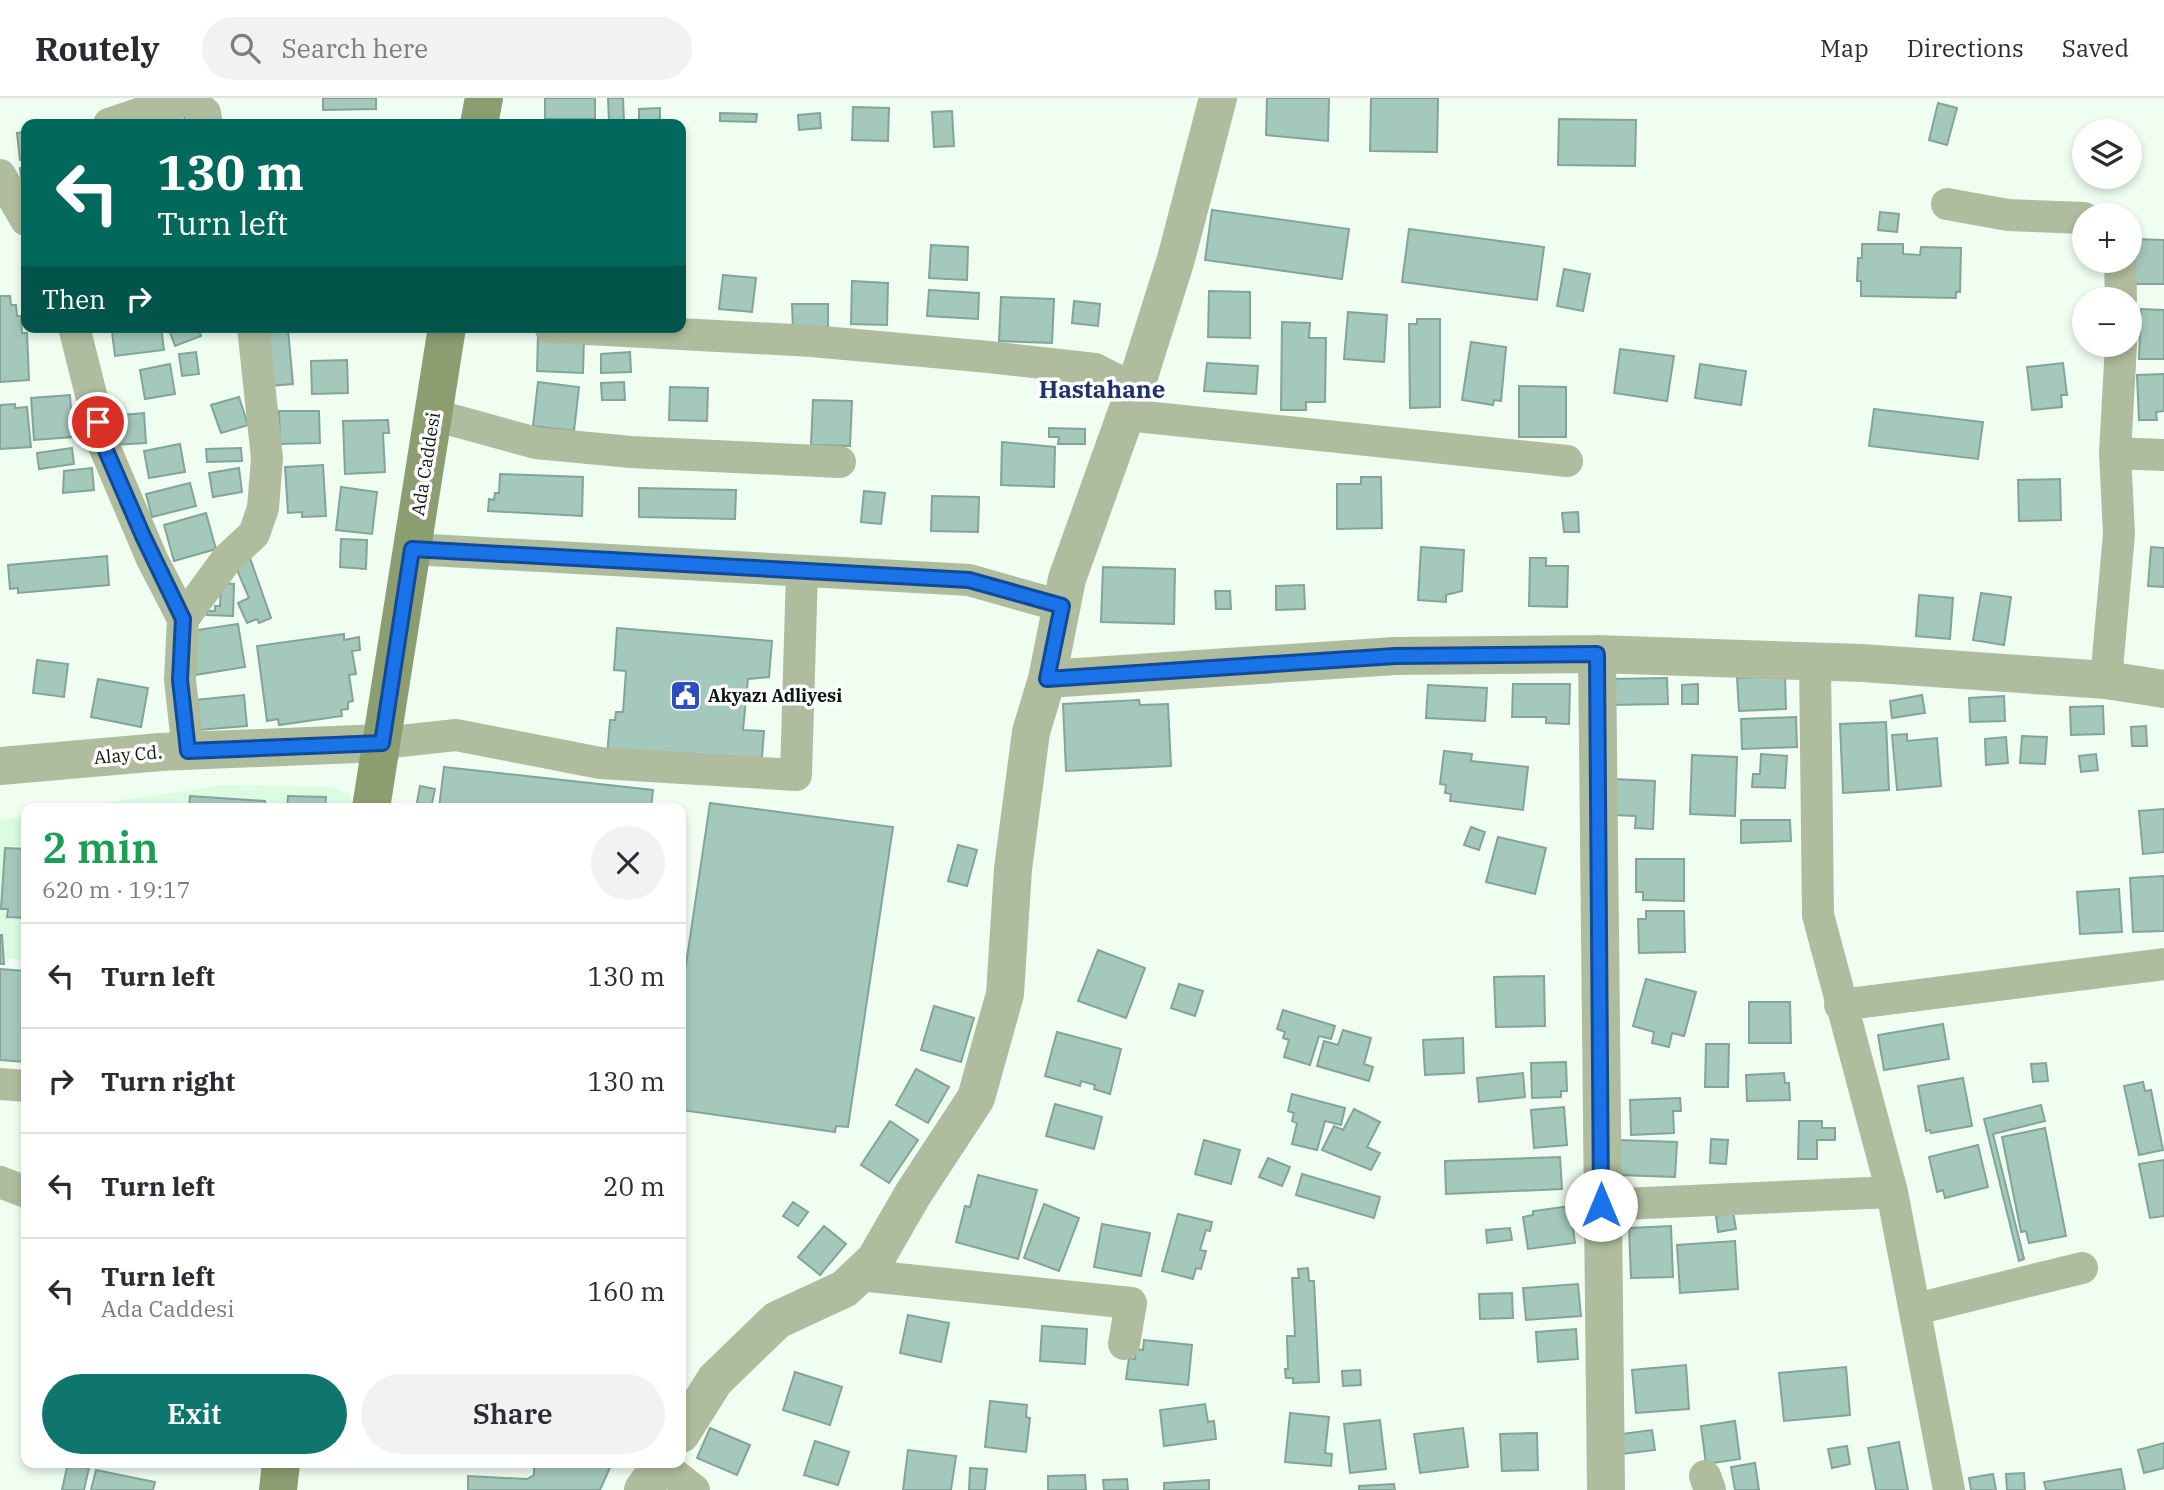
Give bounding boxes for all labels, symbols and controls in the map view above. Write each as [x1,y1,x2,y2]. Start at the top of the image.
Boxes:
search box [202,17,692,80]
text: Routely [35,27,160,70]
icon: search [226,29,264,67]
text: Search here [282,31,428,65]
text: Map [1820,32,1869,64]
text: Directions [1907,32,2024,64]
text: Saved [2062,32,2129,64]
map controls [2072,119,2142,357]
button: layers [2072,119,2142,189]
text: 130 m [157,140,304,203]
icon: left [42,147,133,238]
text: Turn left [157,202,288,244]
button: + [2072,203,2142,273]
icon: right [120,280,158,318]
text: Then [42,282,106,316]
button: − [2072,287,2142,357]
district label: Hastahane [1039,373,1165,405]
pin [68,392,128,452]
icon: arrive [79,403,117,441]
street label: Ada Caddesi [406,410,445,517]
public building icon: Akyazı Adliyesi [668,679,702,713]
place label: Akyazı Adliyesi [708,684,842,707]
street label: Alay Cd. [93,740,163,769]
text: 2 min [42,820,159,875]
button: close [591,826,665,900]
text: 620 m · 19:17 [42,874,191,904]
icon: left [42,957,80,995]
text: Turn left [101,959,215,993]
text: 130 m [587,959,665,993]
icon: right [42,1062,80,1100]
text: Turn right [101,1064,235,1098]
text: 130 m [587,1064,665,1098]
icon: left [42,1167,80,1205]
position arrow [1564,1168,1638,1242]
text: Turn left [101,1169,215,1203]
text: 20 m [603,1169,665,1203]
text: Turn left [101,1259,215,1293]
icon: left [42,1272,80,1310]
text: 160 m [587,1274,665,1308]
text: Ada Caddesi [101,1293,235,1323]
button: Exit [42,1374,347,1454]
button: Share [361,1374,665,1454]

